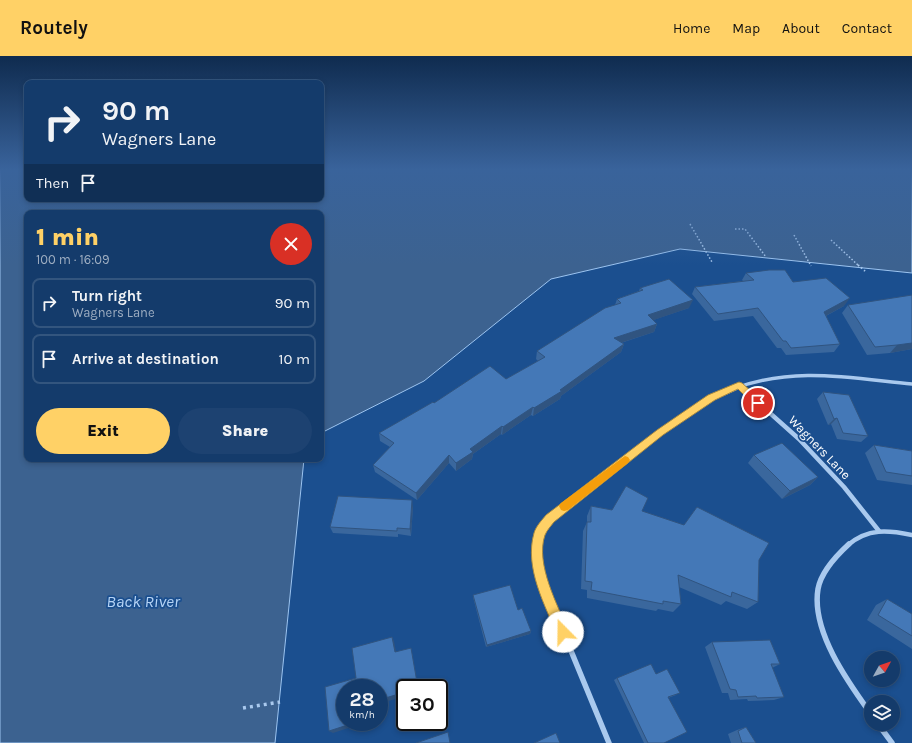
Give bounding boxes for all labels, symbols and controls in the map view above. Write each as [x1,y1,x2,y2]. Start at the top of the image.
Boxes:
text: Routely [20,17,88,39]
text: Home [673,20,710,37]
text: Map [732,20,760,37]
text: About [782,20,820,37]
text: Contact [842,20,892,37]
text: 90 m [102,94,170,127]
icon: right [36,96,88,148]
text: Wagners Lane [102,128,216,150]
icon: arrive [77,172,99,194]
text: Then [36,174,69,192]
text: 1 min [36,223,99,251]
button: close [270,223,312,265]
text: 100 m · 16:09 [36,252,109,267]
text: Turn right [72,287,142,305]
icon: right [38,292,60,314]
text: 90 m [275,294,310,312]
text: Wagners Lane [72,305,155,320]
icon: arrive [38,348,60,370]
text: Arrive at destination [72,350,219,368]
text: 10 m [279,350,310,368]
pin [741,386,775,420]
icon: arrive [747,392,769,414]
button: Exit [36,408,170,454]
button: Share [178,408,312,454]
street label: Wagners Lane [786,412,854,482]
water label: Back River [106,591,181,611]
position arrow [542,611,584,653]
north arrow [864,651,900,687]
map controls [864,651,900,731]
speed limit sign: 30 [396,679,448,731]
text: 28 [349,688,375,711]
button: layers [864,695,900,731]
text: km/h [349,709,375,721]

